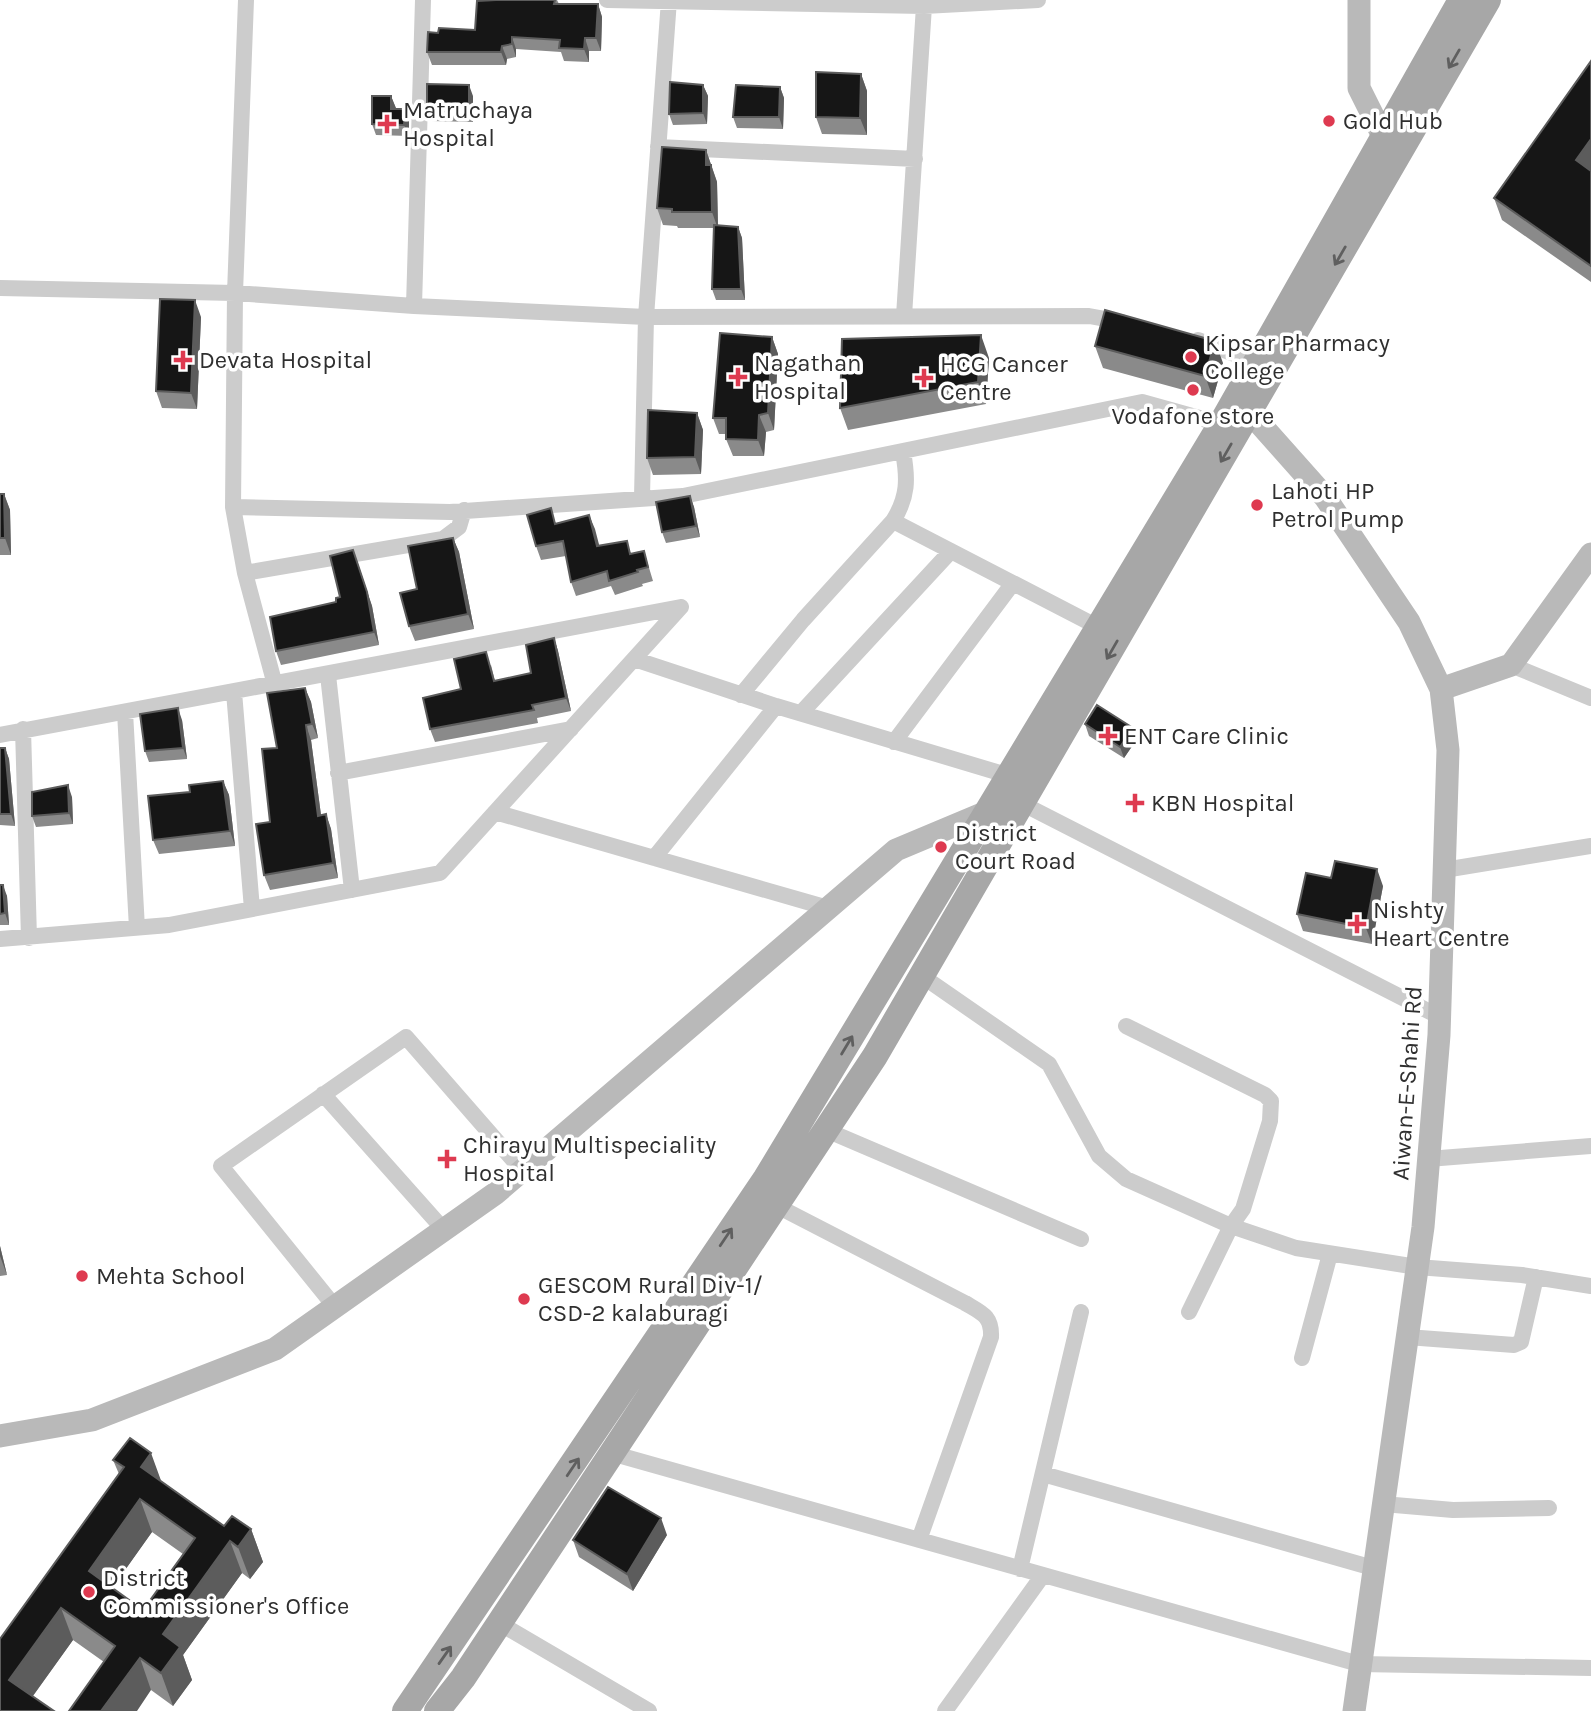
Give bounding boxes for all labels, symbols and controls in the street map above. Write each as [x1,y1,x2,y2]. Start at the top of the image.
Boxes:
one-way arrow [1447,48,1460,69]
place label: Matruchaya Hospital [403,96,533,152]
place label: Gold Hub [1343,107,1443,135]
marker: Gold Hub [1321,113,1337,129]
marker: Matruchaya Hospital [377,114,397,134]
one-way arrow [1333,245,1346,266]
place label: Kipsar Pharmacy College [1205,329,1390,385]
place label: Devata Hospital [199,346,372,374]
place label: Nagathan Hospital [754,349,862,405]
marker: Kipsar Pharmacy College [1183,349,1199,365]
marker: Devata Hospital [173,350,193,370]
place label: HCG Cancer Centre [940,350,1068,406]
marker: Nagathan Hospital [728,367,748,387]
marker: HCG Cancer Centre [914,368,934,388]
marker: Vodafone store [1185,382,1201,398]
place label: Vodafone store [1112,402,1274,430]
one-way arrow [1219,442,1232,463]
place label: Lahoti HP Petrol Pump [1271,477,1404,533]
marker: Lahoti HP Petrol Pump [1249,497,1265,513]
one-way arrow [1105,639,1119,659]
place label: ENT Care Clinic [1124,722,1289,750]
marker: ENT Care Clinic [1098,726,1118,746]
place label: KBN Hospital [1151,789,1295,817]
marker: KBN Hospital [1125,793,1145,813]
place label: District Court Road [955,819,1076,875]
marker: District Court Road [933,839,949,855]
place label: Nishty Heart Centre [1373,896,1510,952]
marker: Nishty Heart Centre [1347,914,1367,934]
street label: Aiwan-E-Shahi Rd [1386,985,1428,1181]
one-way arrow [841,1035,855,1055]
place label: Chirayu Multispeciality Hospital [463,1131,716,1187]
marker: Chirayu Multispeciality Hospital [437,1149,457,1169]
one-way arrow [719,1228,733,1247]
place label: Mehta School [96,1262,245,1290]
marker: Mehta School [74,1268,90,1284]
place label: GESCOM Rural Div-1/ CSD-2 kalaburagi [538,1271,763,1327]
marker: GESCOM Rural Div-1/ CSD-2 kalaburagi [516,1291,532,1307]
one-way arrow [565,1458,580,1477]
place label: District Commissioner's Office [103,1564,349,1620]
marker: District Commissioner's Office [81,1584,97,1600]
one-way arrow [438,1646,452,1665]

